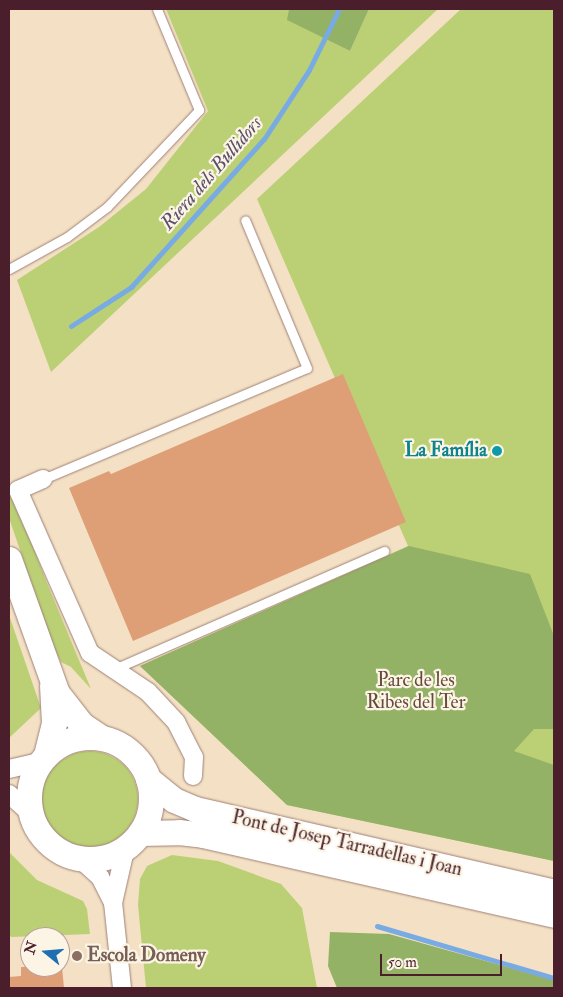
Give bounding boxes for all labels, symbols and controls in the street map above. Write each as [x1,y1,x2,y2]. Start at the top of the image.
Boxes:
water label: Riera dels Bullidors [155,112,267,234]
place label: La Família [405,440,487,462]
marker: La Família [491,445,503,457]
park label: Parc de les Ribes del Ter [366,670,466,714]
street label: Pont de Josep Tarradellas i Joan [230,806,464,882]
north arrow [20,927,70,977]
text: N [21,939,41,956]
scale bar [383,944,506,976]
place label: Escola Domeny [87,945,206,967]
marker: Escola Domeny [71,950,83,962]
text: 50 m [388,953,417,972]

